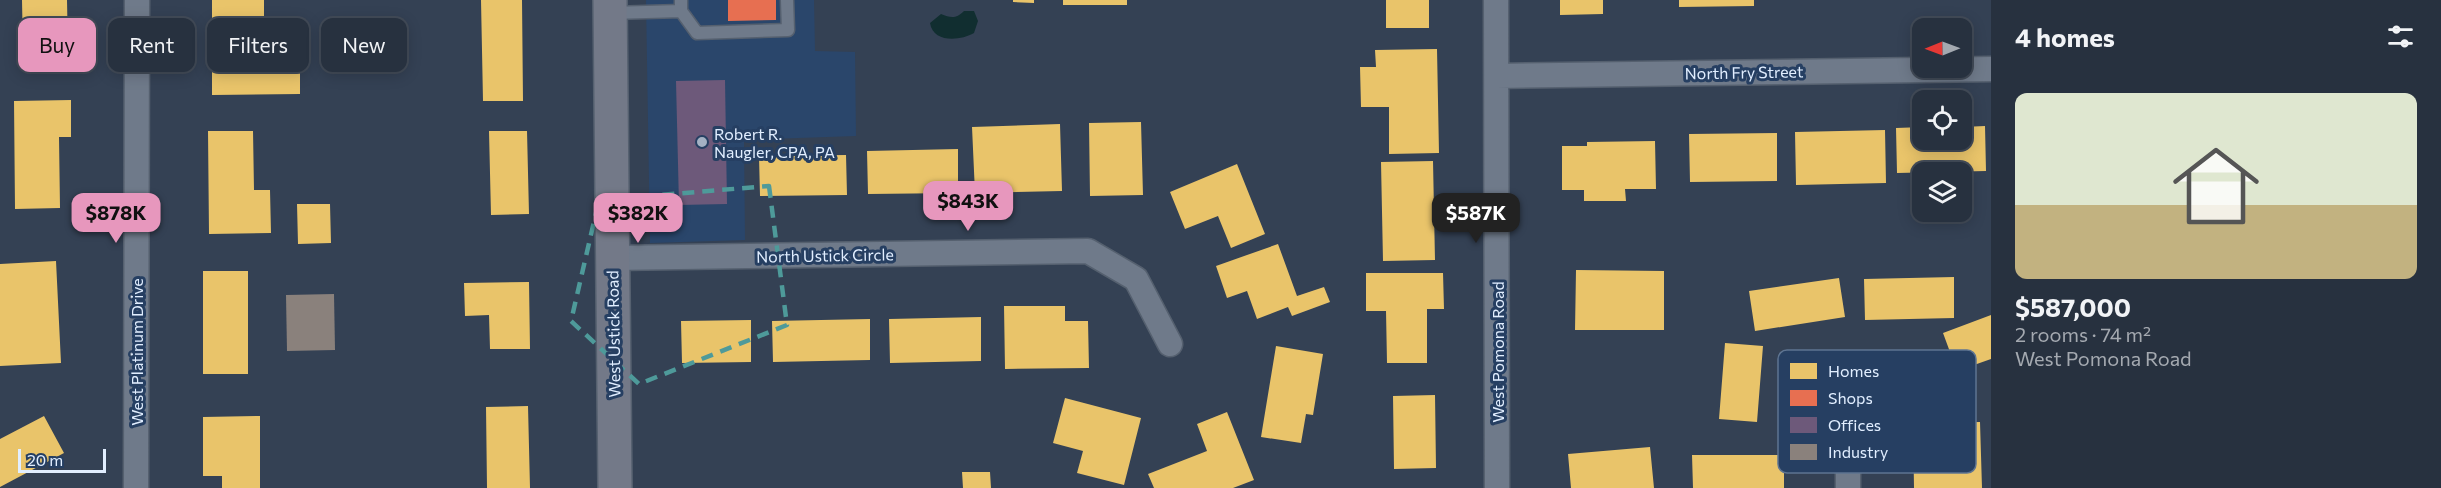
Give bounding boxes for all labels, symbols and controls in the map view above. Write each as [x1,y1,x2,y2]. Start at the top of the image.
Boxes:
chip: Buy [18,18,96,72]
chip: Rent [108,18,195,72]
chip: Filters [207,18,309,72]
chip: New [321,18,407,72]
north arrow [1912,18,1972,78]
map controls [1912,18,1972,222]
icon: filters [2384,20,2417,53]
text: 4 homes [2015,21,2115,52]
street label: North Fry Street [1684,61,1804,83]
button: locate [1912,90,1972,150]
place label: Robert R. Naugler, CPA, PA [714,124,835,161]
icon: home [2162,132,2270,240]
marker: Robert R. Naugler, CPA, PA [695,135,709,149]
button: layers [1912,162,1972,222]
pin: $843K [926,181,1010,232]
text: $843K [937,188,999,212]
pin: $878K [74,193,158,244]
pin: $382K [596,193,680,244]
pin: $587K [1434,193,1518,244]
text: $878K [86,200,146,224]
text: $382K [608,200,668,224]
text: $587K [1446,200,1506,224]
street label: North Ustick Circle [756,244,894,266]
street label: West Ustick Road [602,270,624,398]
street label: West Platinum Drive [127,278,146,426]
street label: West Pomona Road [1488,281,1507,423]
text: $587,000 [2015,291,2131,322]
text: 2 rooms · 74 m² [2015,322,2151,346]
text: West Pomona Road [2015,346,2192,370]
legend [1778,350,1976,473]
text: Homes [1828,361,1879,380]
text: Shops [1828,388,1873,407]
text: Offices [1828,415,1881,434]
text: Industry [1828,442,1888,461]
scale bar [18,446,106,474]
text: 20 m [27,450,63,469]

